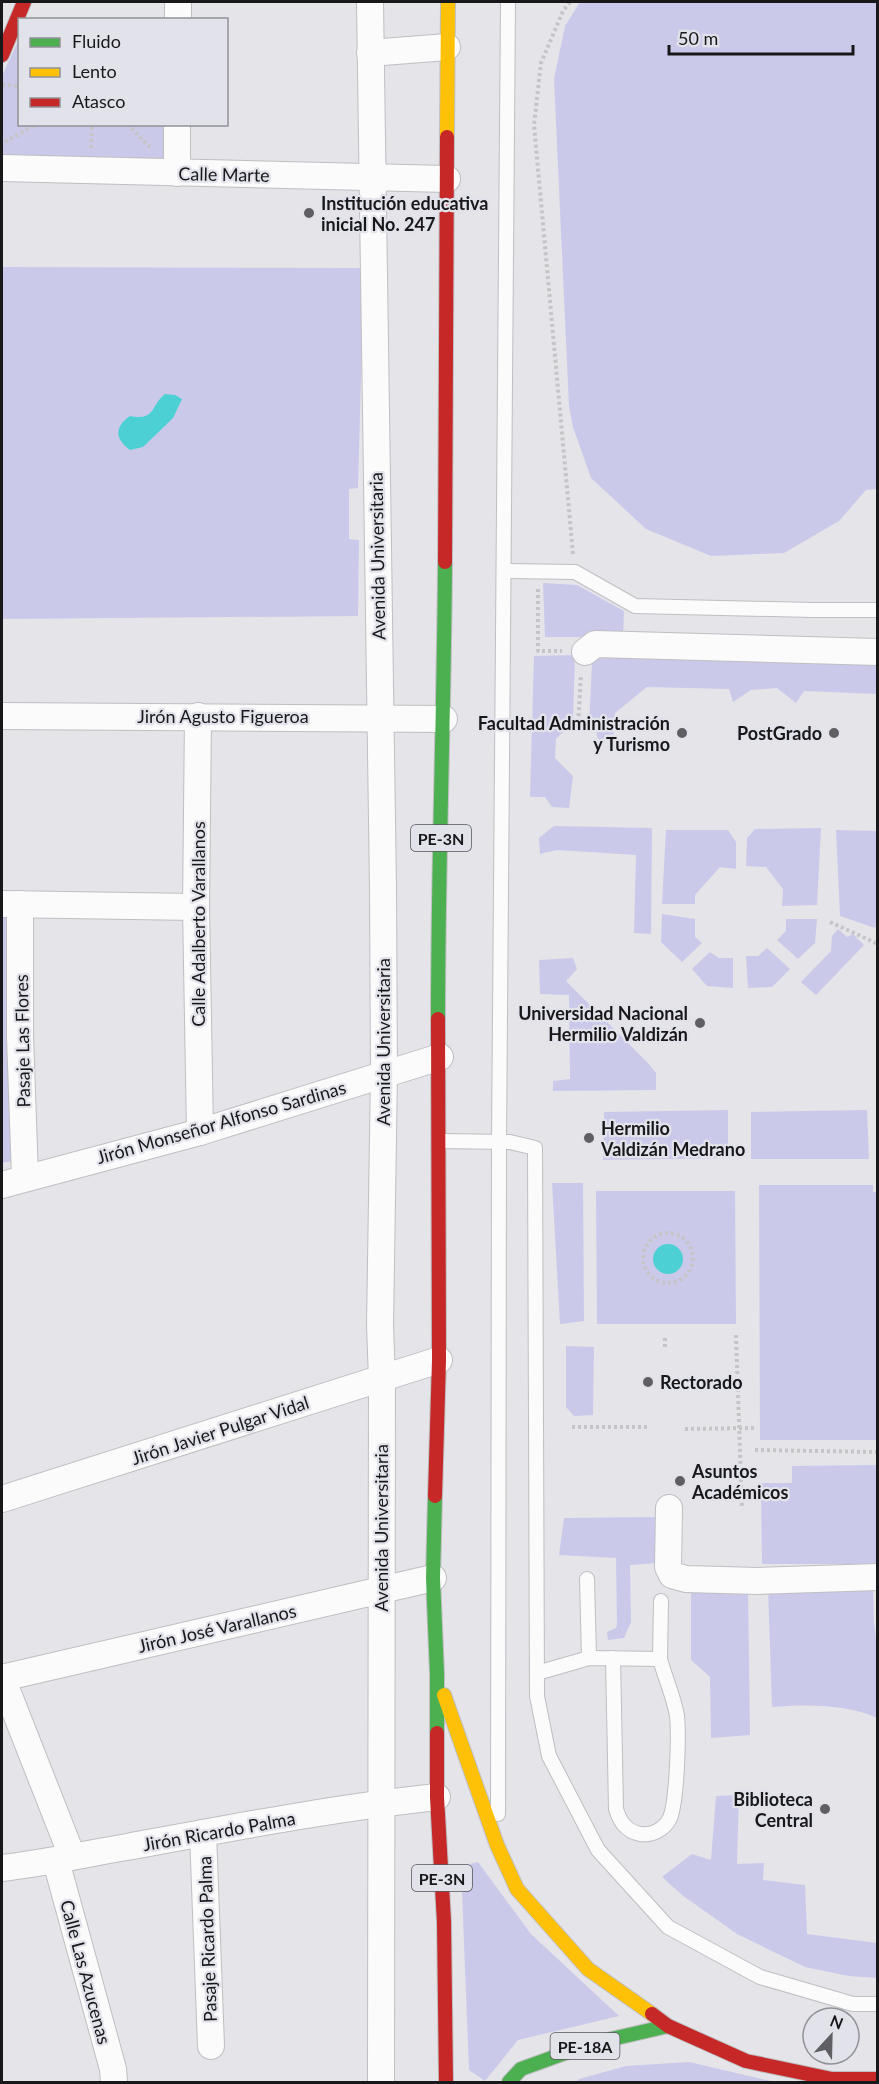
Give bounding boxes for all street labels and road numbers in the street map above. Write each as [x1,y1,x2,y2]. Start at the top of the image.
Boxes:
street label: Calle Marte [178,162,270,186]
street label: Avenida Universitaria [365,472,389,640]
street label: Jirón Agusto Figueroa [137,705,309,727]
street label: Calle Adalberto Varallanos [187,821,209,1027]
road number: PE-3N [411,825,471,851]
street label: Avenida Universitaria [372,958,394,1126]
street label: Pasaje Las Flores [10,974,34,1108]
street label: Jirón Monseñor Alfonso Sardinas [94,1076,348,1168]
street label: Jirón Javier Pulgar Vidal [128,1391,312,1469]
street label: Avenida Universitaria [370,1444,392,1612]
street label: Jirón José Varallanos [136,1599,298,1657]
street label: Jirón Ricardo Palma [141,1807,297,1855]
street label: Pasaje Ricardo Palma [193,1856,221,2022]
road number: PE-3N [412,1865,472,1891]
street label: Calle Las Azucenas [56,1897,116,2047]
road number: PE-18A [550,2033,620,2059]

